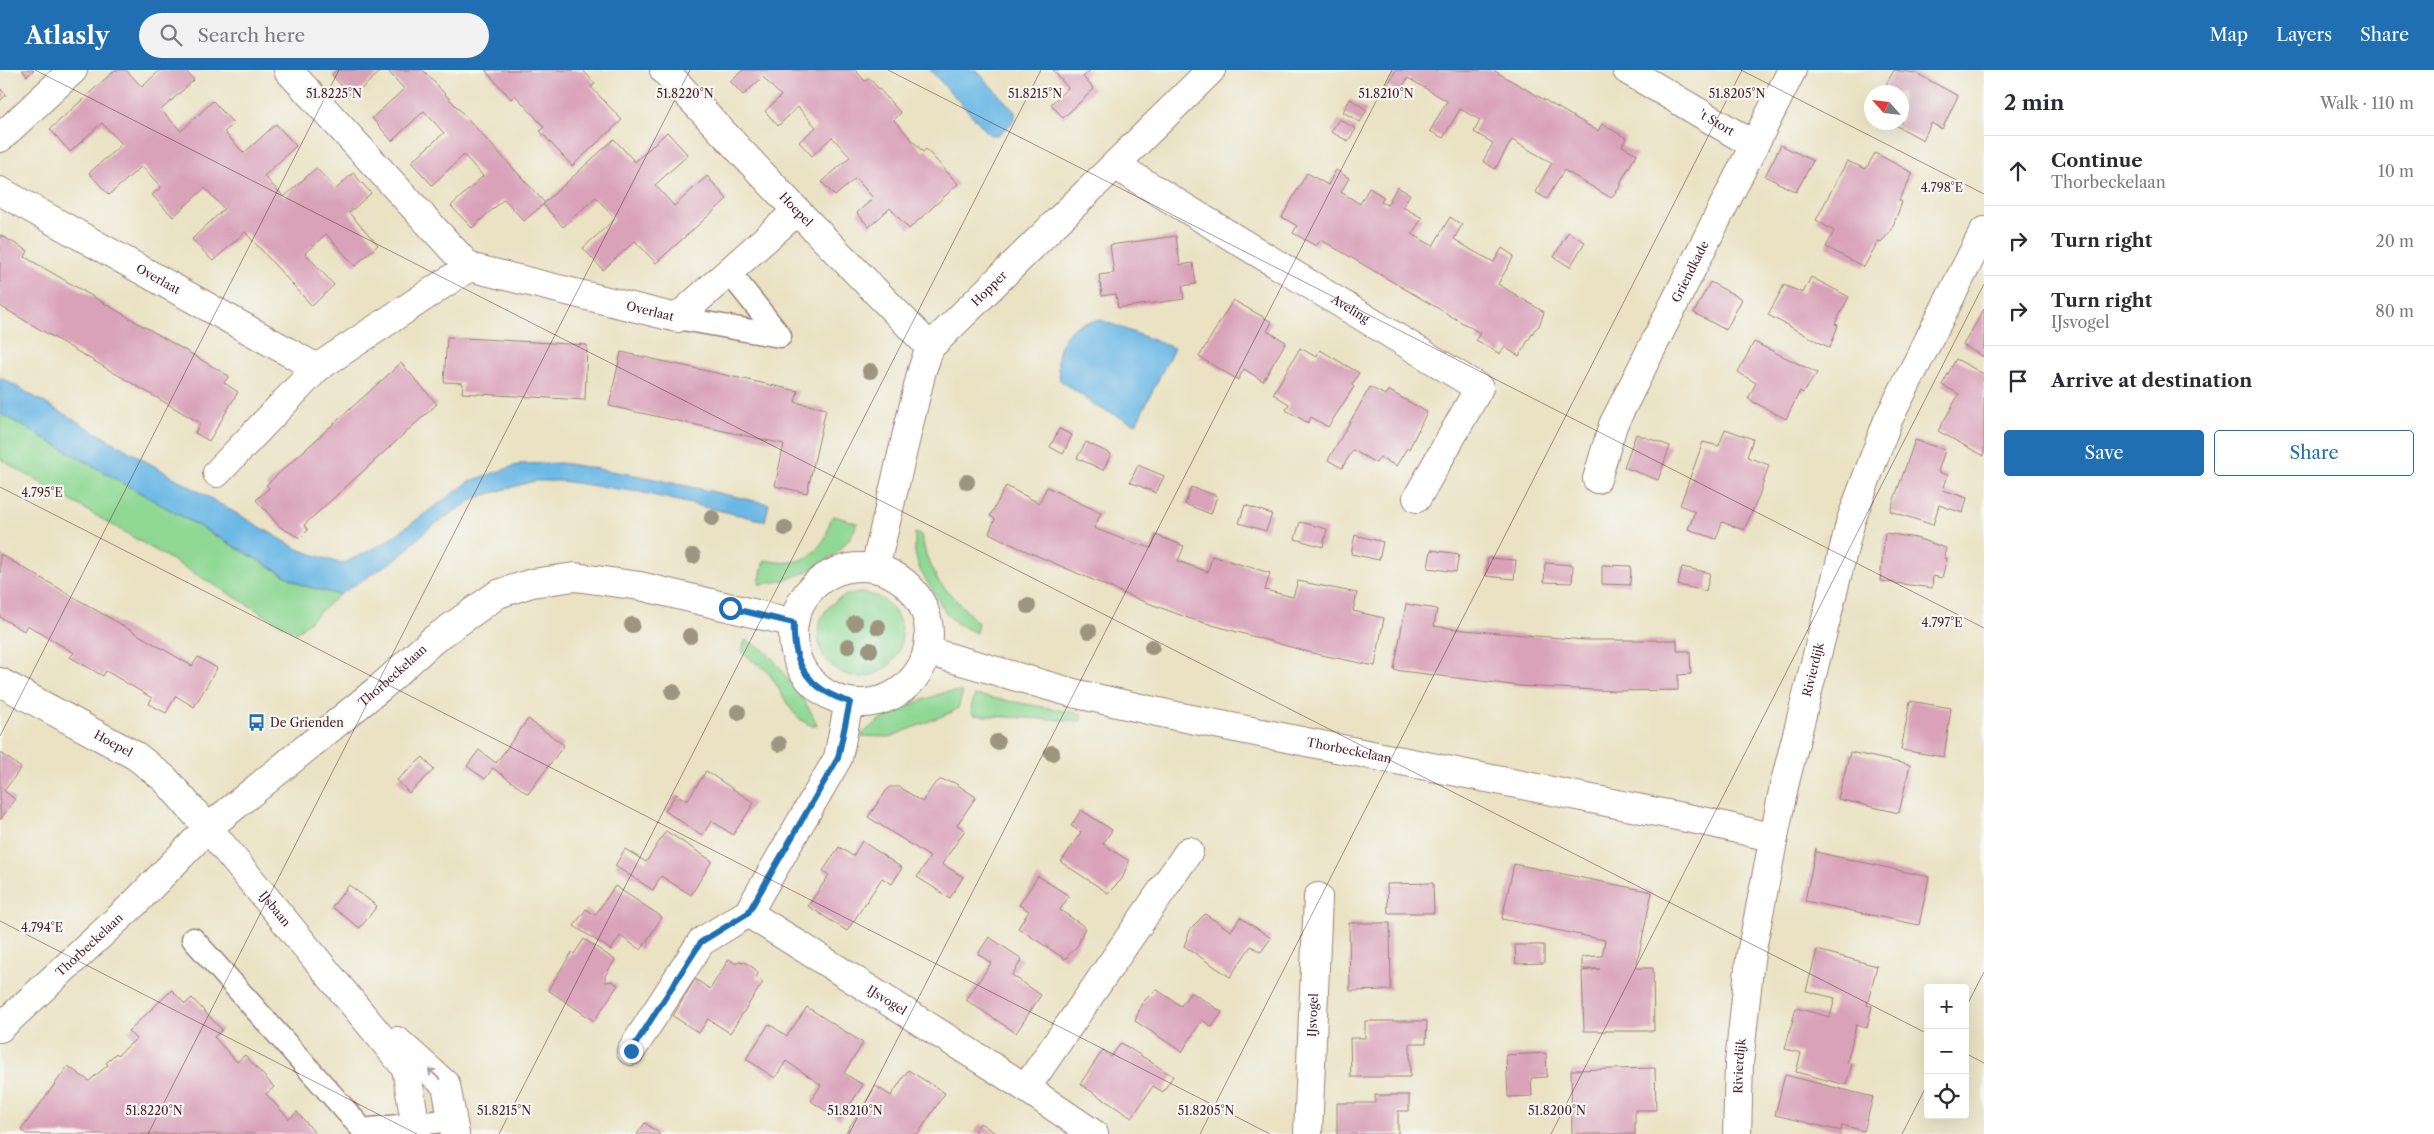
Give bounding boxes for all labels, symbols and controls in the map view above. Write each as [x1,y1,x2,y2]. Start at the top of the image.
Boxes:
search box [139,13,489,58]
text: Atlasly [25,21,109,50]
icon: search [157,21,185,49]
text: Search here [197,24,305,47]
text: Map [2210,24,2248,46]
text: Layers [2276,24,2332,46]
text: Share [2360,24,2409,46]
north arrow [1864,85,1909,130]
text: 51.8225°N [306,86,362,101]
text: 51.8220°N [656,86,714,101]
text: 51.8215°N [1008,86,1062,101]
text: 51.8210°N [1358,86,1414,101]
text: 51.8205°N [1709,86,1765,101]
text: 2 min [2004,90,2064,115]
text: Walk · 110 m [2320,93,2414,113]
street label: 't Stort [1697,106,1738,139]
text: Continue [2051,149,2143,172]
icon: ahead [2004,157,2032,185]
text: 10 m [2378,161,2414,181]
text: Thorbeckelaan [2051,172,2166,192]
text: 4.798°E [1921,180,1963,195]
street label: Hoepel [776,189,816,230]
icon: right [2004,227,2032,255]
text: Turn right [2051,229,2152,252]
text: 20 m [2375,231,2414,251]
street label: Griendkade [1668,238,1712,305]
street label: Overlaat [133,260,184,298]
street label: Hopper [968,267,1010,309]
text: Turn right [2051,289,2152,312]
street label: Aveling [1328,291,1373,327]
icon: right [2004,297,2032,325]
street label: Overlaat [625,298,676,324]
text: 80 m [2375,301,2414,321]
text: IJsvogel [2051,312,2109,332]
icon: arrive [2004,367,2032,395]
text: Arrive at destination [2051,369,2252,392]
button: Save [2004,430,2204,476]
button: Share [2214,430,2414,476]
text: 4.795°E [21,485,63,500]
route start [719,597,742,620]
text: 4.797°E [1921,615,1963,630]
street label: Rivierdijk [1799,640,1827,698]
street label: Thorbeckelaan [355,641,430,709]
bus stop icon: De Grienden [246,713,266,733]
place label: De Grienden [270,715,344,730]
street label: Hoepel [92,727,136,760]
street label: Thorbeckelaan [1305,734,1393,766]
street label: IJsbaan [256,888,294,930]
street label: Thorbeckelaan [52,910,126,980]
text: 4.794°E [21,920,63,935]
street label: IJsvogel [864,982,910,1018]
map controls [1924,984,1969,1119]
button: + [1924,984,1969,1029]
street label: IJsvogel [1304,992,1321,1037]
button: − [1924,1029,1969,1074]
street label: Rivierdijk [1730,1037,1749,1094]
route end [620,1040,643,1063]
one-way arrow [427,1068,440,1080]
button: locate [1924,1074,1969,1119]
text: 51.8220°N [125,1103,183,1118]
text: 51.8215°N [477,1103,531,1118]
text: 51.8210°N [827,1103,883,1118]
text: 51.8205°N [1178,1103,1234,1118]
text: 51.8200°N [1528,1103,1586,1118]

